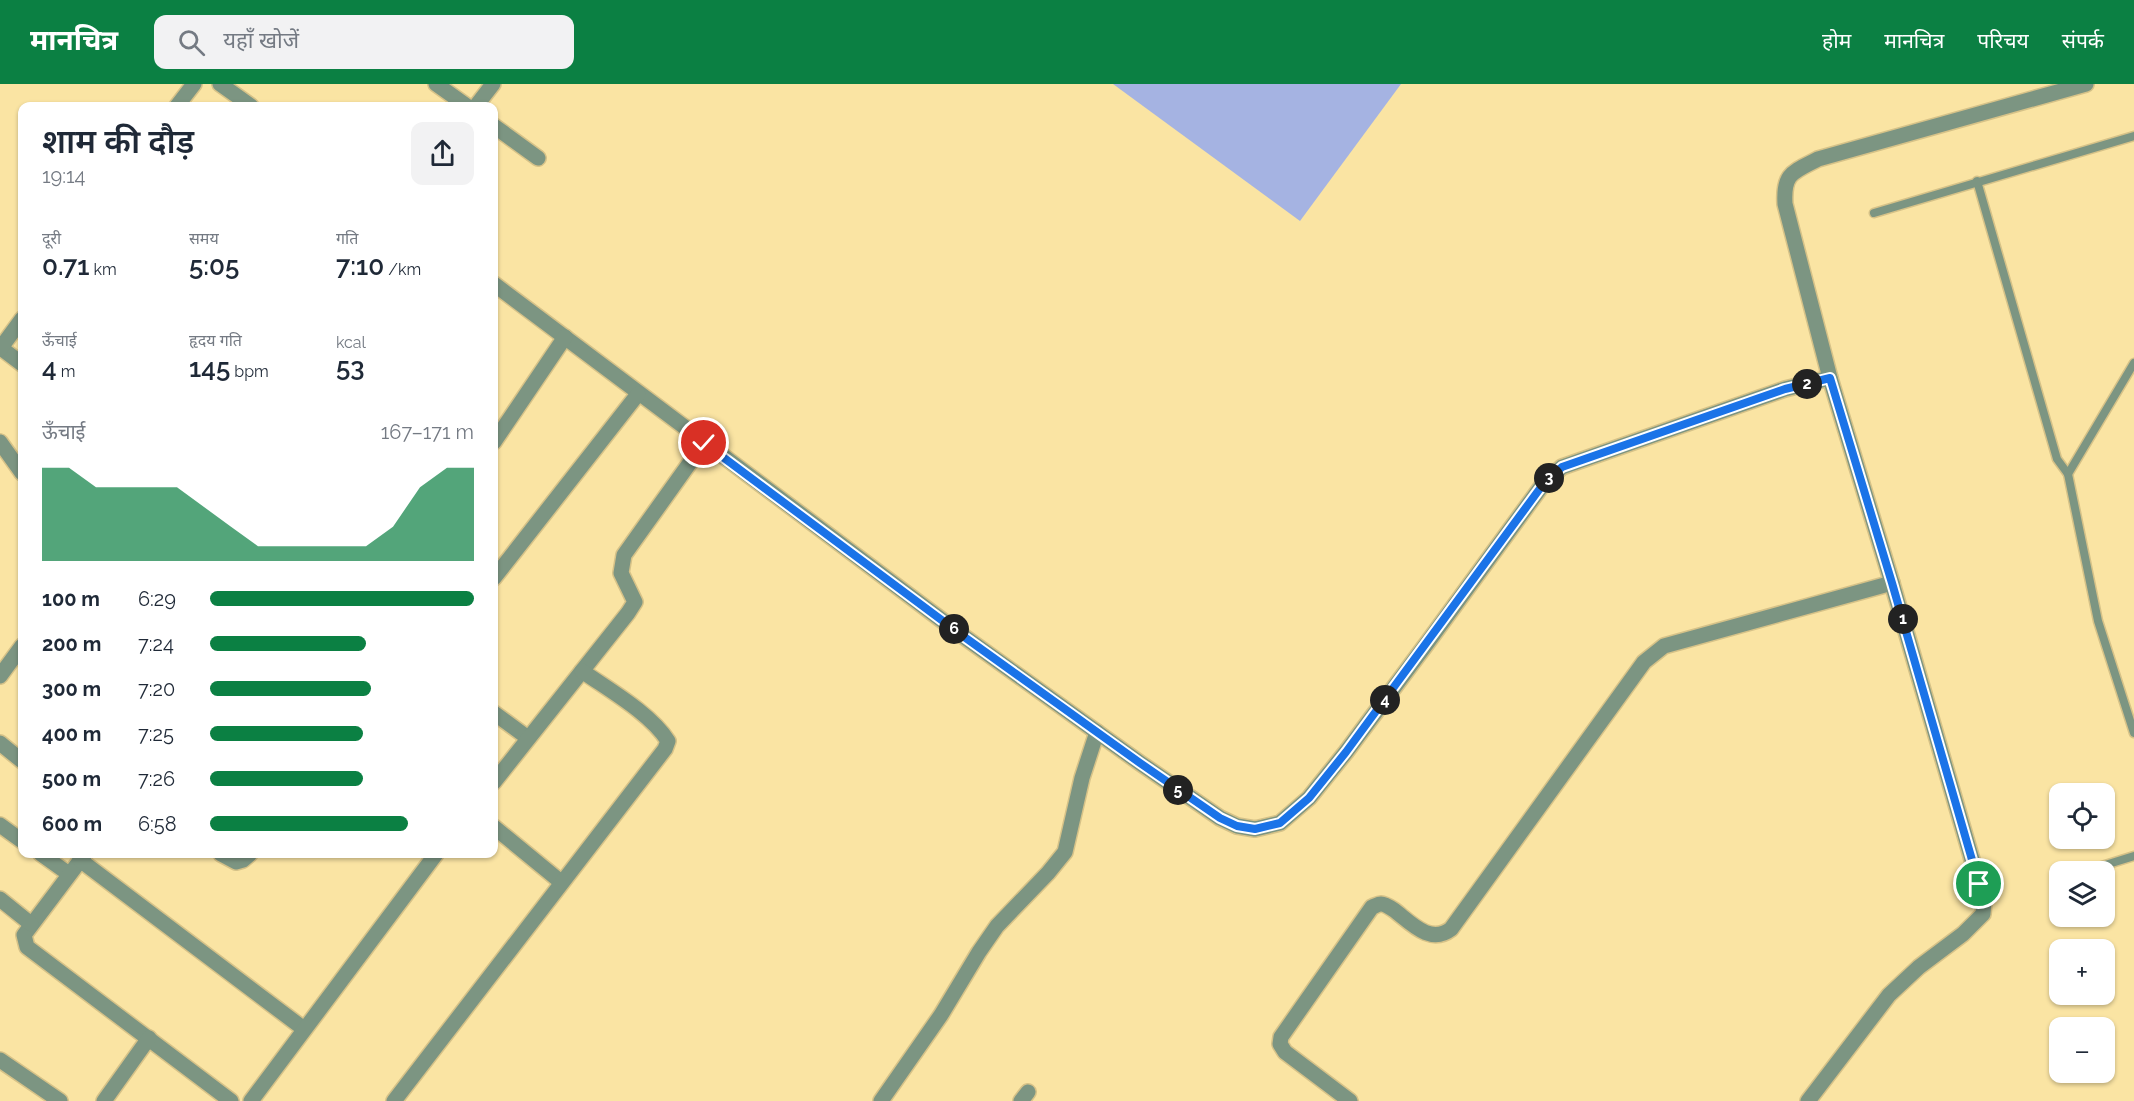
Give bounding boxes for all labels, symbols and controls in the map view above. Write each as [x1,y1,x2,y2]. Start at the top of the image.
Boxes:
search box [154,15,574,69]
text: मानचित्र [30,24,118,57]
icon: search [175,26,208,59]
text: यहाँ खोजें [223,27,299,53]
text: होम [1822,28,1851,53]
text: मानचित्र [1884,28,1944,53]
text: परिचय [1977,28,2029,53]
text: संपर्क [2062,28,2104,53]
text: शाम की दौड़ [42,122,194,161]
button: share [411,122,474,185]
text: 19:14 [42,164,86,188]
text: दूरी [42,229,61,248]
text: समय [189,229,219,248]
text: गति [336,229,358,248]
text: 0.71 [42,251,89,281]
text: 5:05 [189,251,239,281]
text: 7:10 [336,251,384,281]
text: km [89,260,117,279]
text: /km [384,260,421,279]
text: ऊँचाई [42,331,77,350]
text: हृदय गति [189,331,242,350]
text: kcal [336,333,366,352]
text: 53 [336,352,365,382]
text: 4 [42,353,57,383]
text: 145 [189,353,230,383]
text: m [57,362,75,381]
text: bpm [230,362,269,381]
pin: 2 [1792,369,1822,399]
text: 2 [1802,374,1812,393]
pin [678,417,729,468]
text: ऊँचाई [42,420,85,444]
text: 167–171 m [381,420,474,444]
icon: check [687,426,720,459]
pin: 3 [1534,463,1564,493]
text: 3 [1545,468,1553,487]
text: 100 m [42,587,100,611]
text: 6:29 [138,587,176,611]
pin: 1 [1888,604,1918,634]
text: 1 [1899,609,1907,628]
pin: 6 [939,614,969,644]
text: 6 [949,619,959,638]
text: 200 m [42,632,101,656]
text: 7:24 [138,632,174,656]
text: 300 m [42,677,101,701]
text: 7:20 [138,677,175,701]
pin: 4 [1370,685,1400,715]
text: 4 [1380,690,1390,709]
text: 400 m [42,722,101,746]
text: 7:25 [138,722,174,746]
text: 500 m [42,767,101,791]
text: 7:26 [138,767,175,791]
pin: 5 [1163,775,1193,805]
text: 5 [1174,780,1182,799]
map controls [2049,783,2115,1083]
button: locate [2049,783,2115,849]
text: 600 m [42,812,102,836]
text: 6:58 [138,812,177,836]
pin [1953,858,2004,909]
button: layers [2049,861,2115,927]
icon: arrive [1962,867,1995,900]
button: + [2049,939,2115,1005]
button: − [2049,1017,2115,1083]

